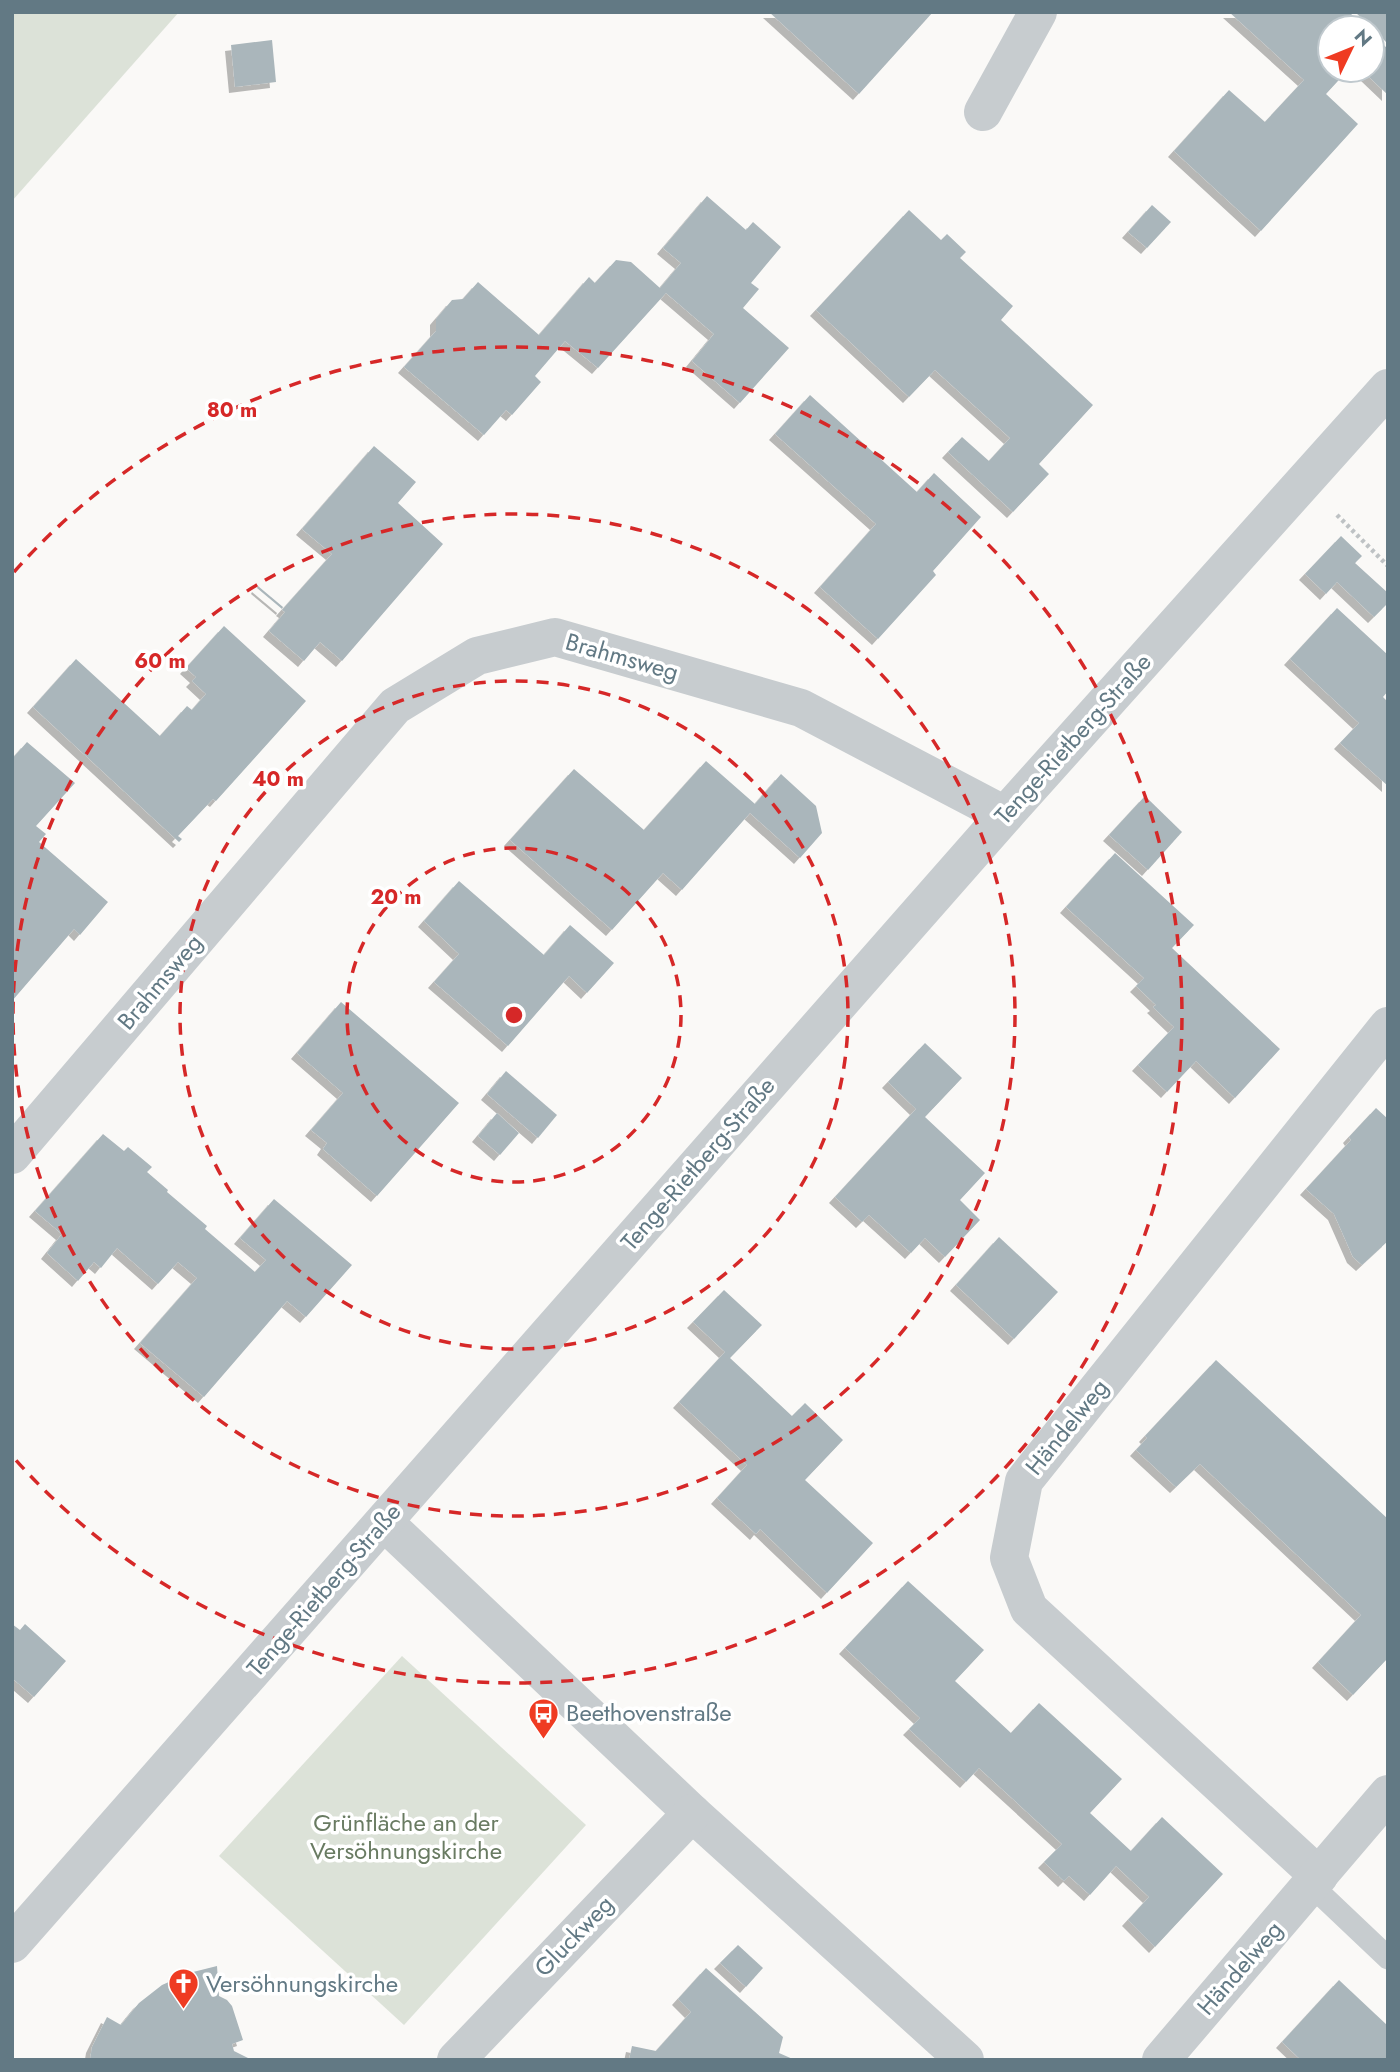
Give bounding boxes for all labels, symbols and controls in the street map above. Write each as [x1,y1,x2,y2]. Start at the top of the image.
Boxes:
north arrow [1316,14,1386,84]
text: N [1348,23,1378,52]
text: 80 m [207,395,257,425]
street label: Brahmsweg [562,624,683,689]
street label: Tenge-Rietberg-Straße [986,645,1159,832]
text: 60 m [134,646,186,676]
text: 40 m [252,764,304,794]
text: 20 m [370,882,422,912]
street label: Brahmsweg [109,926,210,1037]
centre of rings [502,1003,526,1027]
street label: Tenge-Rietberg-Straße [612,1069,783,1258]
street label: Händelweg [1017,1371,1116,1482]
street label: Tenge-Rietberg-Straße [238,1495,409,1684]
place label: Beethovenstraße [566,1695,732,1730]
bus stop icon: Beethovenstraße [526,1696,560,1740]
park label: Grünfläche an der Versöhnungskirche [310,1805,502,1868]
street label: Gluckweg [526,1887,621,1984]
street label: Händelweg [1189,1913,1291,2023]
place label: Versöhnungskirche [206,1966,398,2001]
church icon: Versöhnungskirche [166,1967,200,2011]

